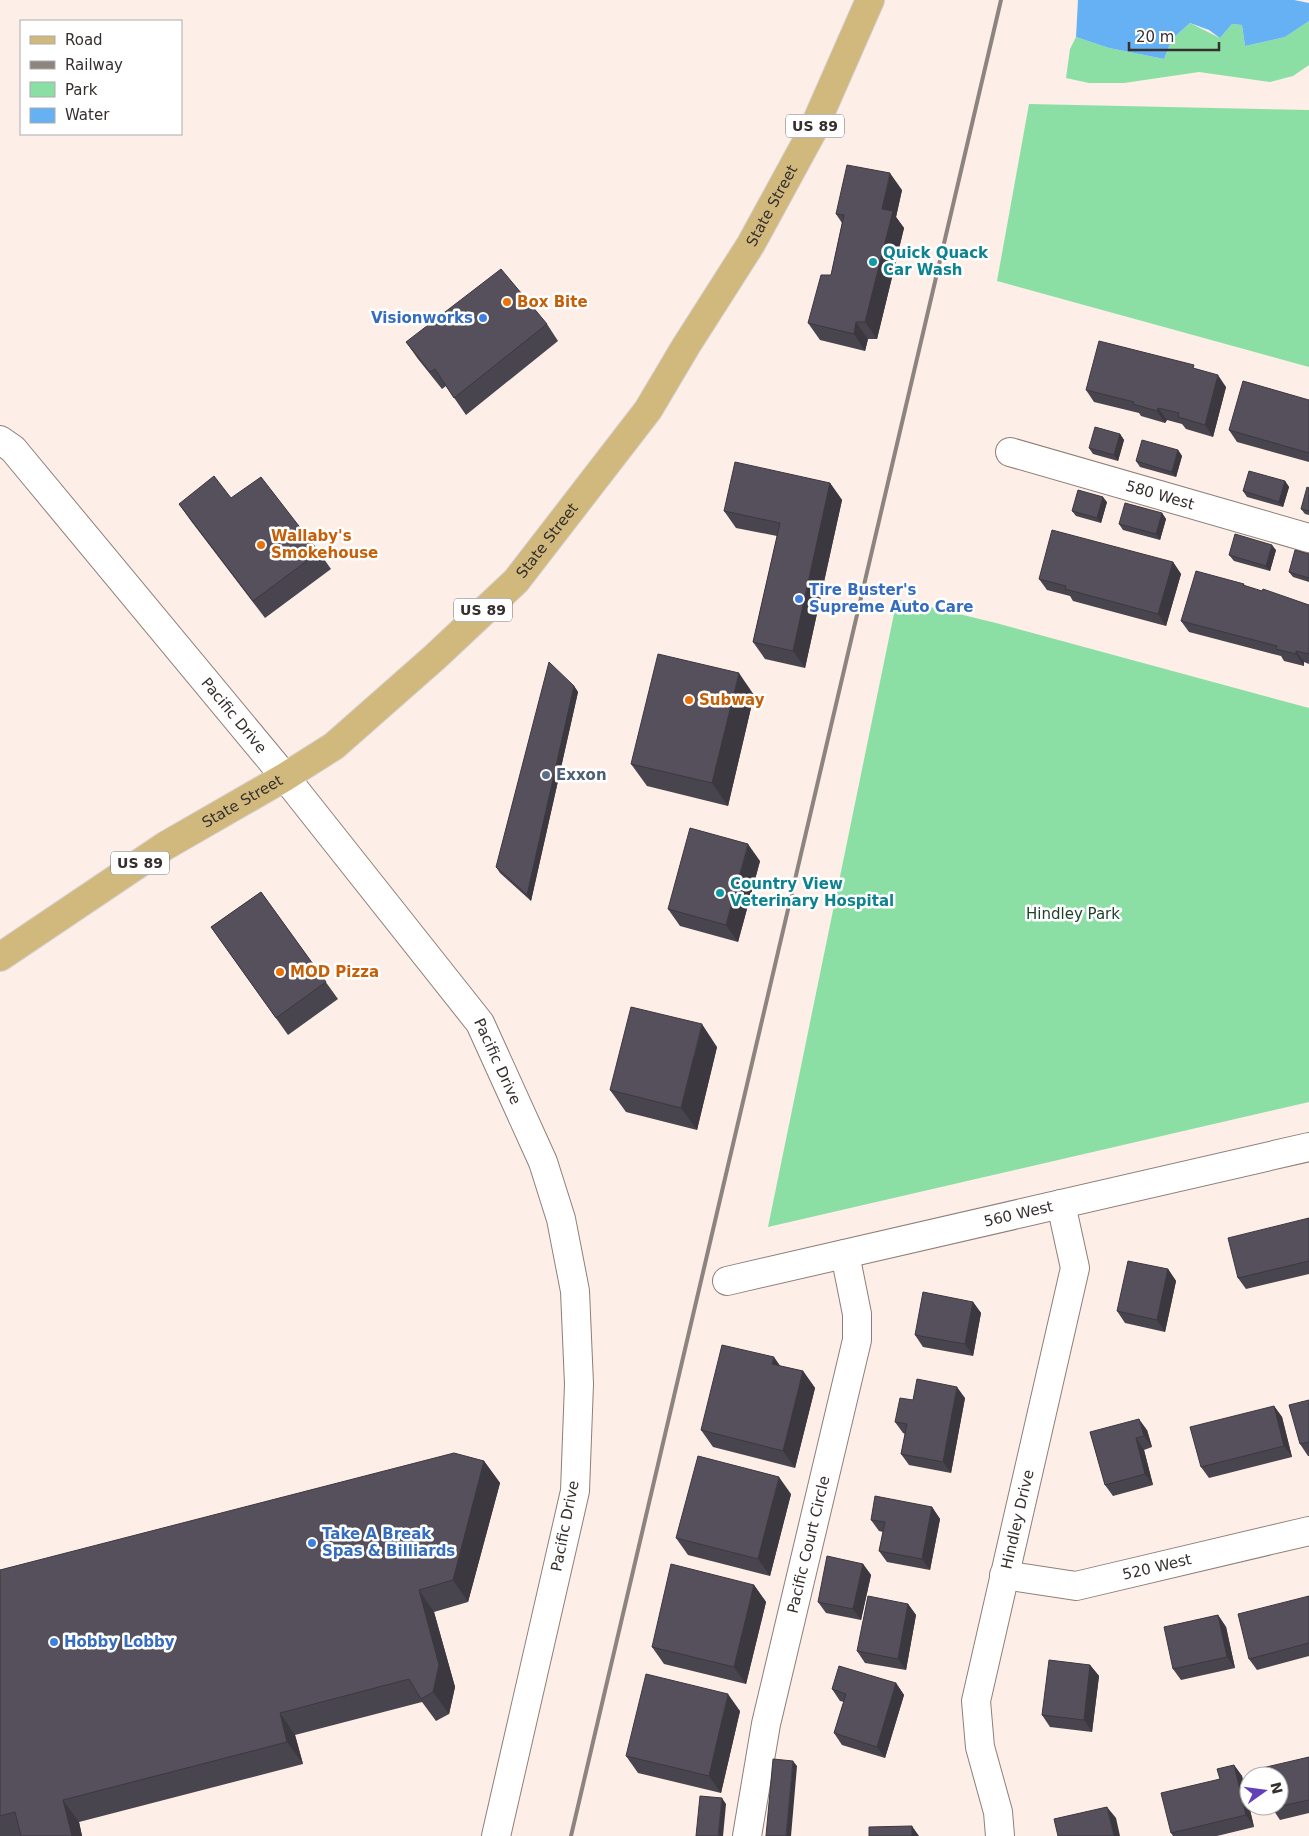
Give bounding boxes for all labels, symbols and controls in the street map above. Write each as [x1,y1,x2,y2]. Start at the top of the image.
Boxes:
legend [20,20,182,135]
scale bar [1129,20,1219,52]
text: 20 m [1136,28,1174,46]
text: Road [65,31,103,49]
text: Railway [65,56,123,74]
text: Park [65,81,98,99]
text: Water [65,106,110,124]
road number: US 89 [786,114,844,138]
street label: State Street [742,162,801,250]
place label: Quick Quack Car Wash [883,244,989,279]
marker: Quick Quack Car Wash [867,256,879,268]
place label: Box Bite [517,293,588,311]
marker: Box Bite [501,296,513,308]
place label: Visionworks [371,309,473,327]
marker: Visionworks [477,312,489,324]
street label: 580 West [1124,477,1196,514]
street label: State Street [513,499,582,582]
place label: Wallaby's Smokehouse [271,527,378,562]
marker: Wallaby's Smokehouse [255,539,267,551]
place label: Tire Buster's Supreme Auto Care [809,581,974,616]
marker: Tire Buster's Supreme Auto Care [793,593,805,605]
road number: US 89 [454,598,512,622]
street label: Pacific Drive [198,674,270,757]
place label: Subway [699,691,765,709]
marker: Subway [683,694,695,706]
place label: Exxon [556,766,607,784]
marker: Exxon [540,769,552,781]
street label: State Street [199,771,286,832]
road number: US 89 [111,851,169,874]
place label: Country View Veterinary Hospital [730,875,894,910]
marker: Country View Veterinary Hospital [714,887,726,899]
park label: Hindley Park [1026,905,1120,923]
place label: MOD Pizza [290,963,379,981]
marker: MOD Pizza [274,966,286,978]
street label: Pacific Drive [470,1016,525,1107]
street label: 560 West [982,1197,1055,1231]
street label: Hindley Drive [997,1468,1038,1571]
street label: Pacific Court Circle [784,1474,833,1615]
street label: Pacific Drive [547,1479,583,1573]
place label: Take A Break Spas & Billiards [322,1525,455,1560]
marker: Take A Break Spas & Billiards [306,1537,318,1549]
street label: 520 West [1121,1550,1193,1584]
place label: Hobby Lobby [64,1633,175,1651]
marker: Hobby Lobby [48,1636,60,1648]
north arrow [1239,1766,1289,1816]
text: N [1267,1780,1286,1795]

